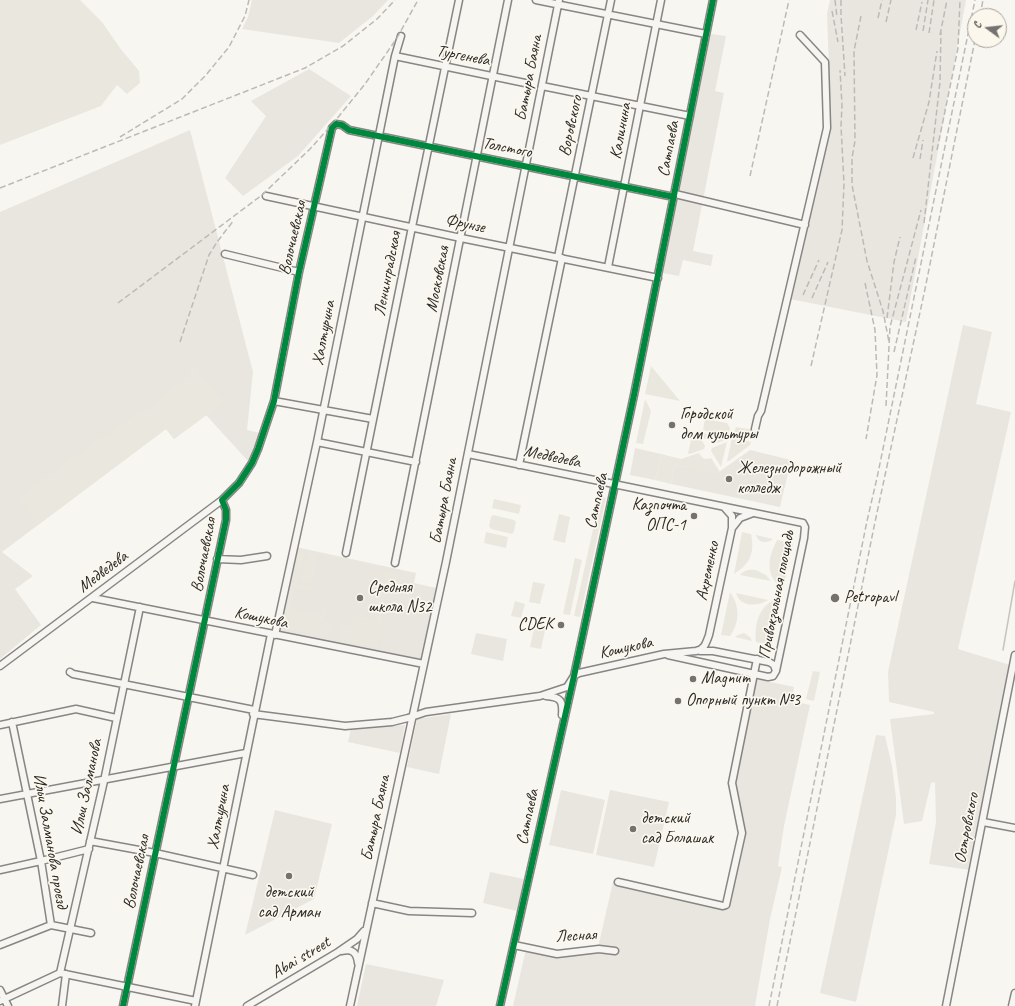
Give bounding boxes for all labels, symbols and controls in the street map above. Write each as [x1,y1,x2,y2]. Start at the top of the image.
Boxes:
north arrow [967,8,1007,48]
text: С [969,21,984,30]
street label: Батыра Баяна [511,33,547,123]
street label: Тургенева [435,41,491,71]
street label: Воровского [555,94,587,158]
street label: Калинина [606,101,636,161]
street label: Сатпаева [654,119,684,179]
street label: Толстого [481,133,533,163]
street label: Волочаевская [275,199,311,277]
street label: Фрунзе [443,210,487,238]
street label: Ленинградская [370,230,406,318]
street label: Московская [422,244,454,314]
street label: Халтурина [308,299,340,367]
place label: Городской дом культуры [680,405,758,445]
marker: Городской дом культуры [667,420,677,430]
street label: Медведева [522,441,582,473]
street label: Батыра Баяна [426,456,462,546]
place label: Железнодорожный колледж [737,459,841,499]
street label: Сатпаева [581,471,613,531]
marker: Железнодорожный колледж [724,474,734,484]
place label: Казпочта ОПС-1 [632,496,686,536]
marker: Казпочта ОПС-1 [689,511,699,521]
street label: Волочаевская [187,516,221,594]
street label: Привокзальная площадь [755,529,799,661]
street label: Ахременко [692,539,724,603]
street label: Медведева [74,547,132,597]
place label: Средняя школа N32 [368,578,432,618]
place label: Petropavl [844,588,897,608]
marker: Petropavl [829,592,841,604]
marker: Средняя школа N32 [355,593,365,603]
street label: Кошукова [233,602,289,634]
place label: CDEK [518,615,553,635]
marker: CDEK [556,620,566,630]
street label: Кошукова [598,632,654,664]
place label: Magnum [701,669,750,689]
marker: Magnum [688,674,698,684]
place label: Опорный пункт №3 [686,691,800,711]
marker: Опорный пункт №3 [673,696,683,706]
street label: Ильи Залманова [67,737,107,837]
street label: Ильи Залманова проезд [28,772,72,910]
street label: Батыра Баяна [357,773,395,863]
street label: Халтурина [203,783,235,851]
street label: Сатпаева [512,787,544,847]
street label: Островского [950,791,984,865]
place label: детский сад Болашак [641,809,713,849]
marker: детский сад Болашак [628,824,638,834]
street label: Волочаевская [119,833,155,911]
marker: детский сад Арман [284,871,294,881]
place label: детский сад Арман [258,883,320,923]
street label: Лесная [555,925,597,947]
street label: Abai street [268,933,334,983]

